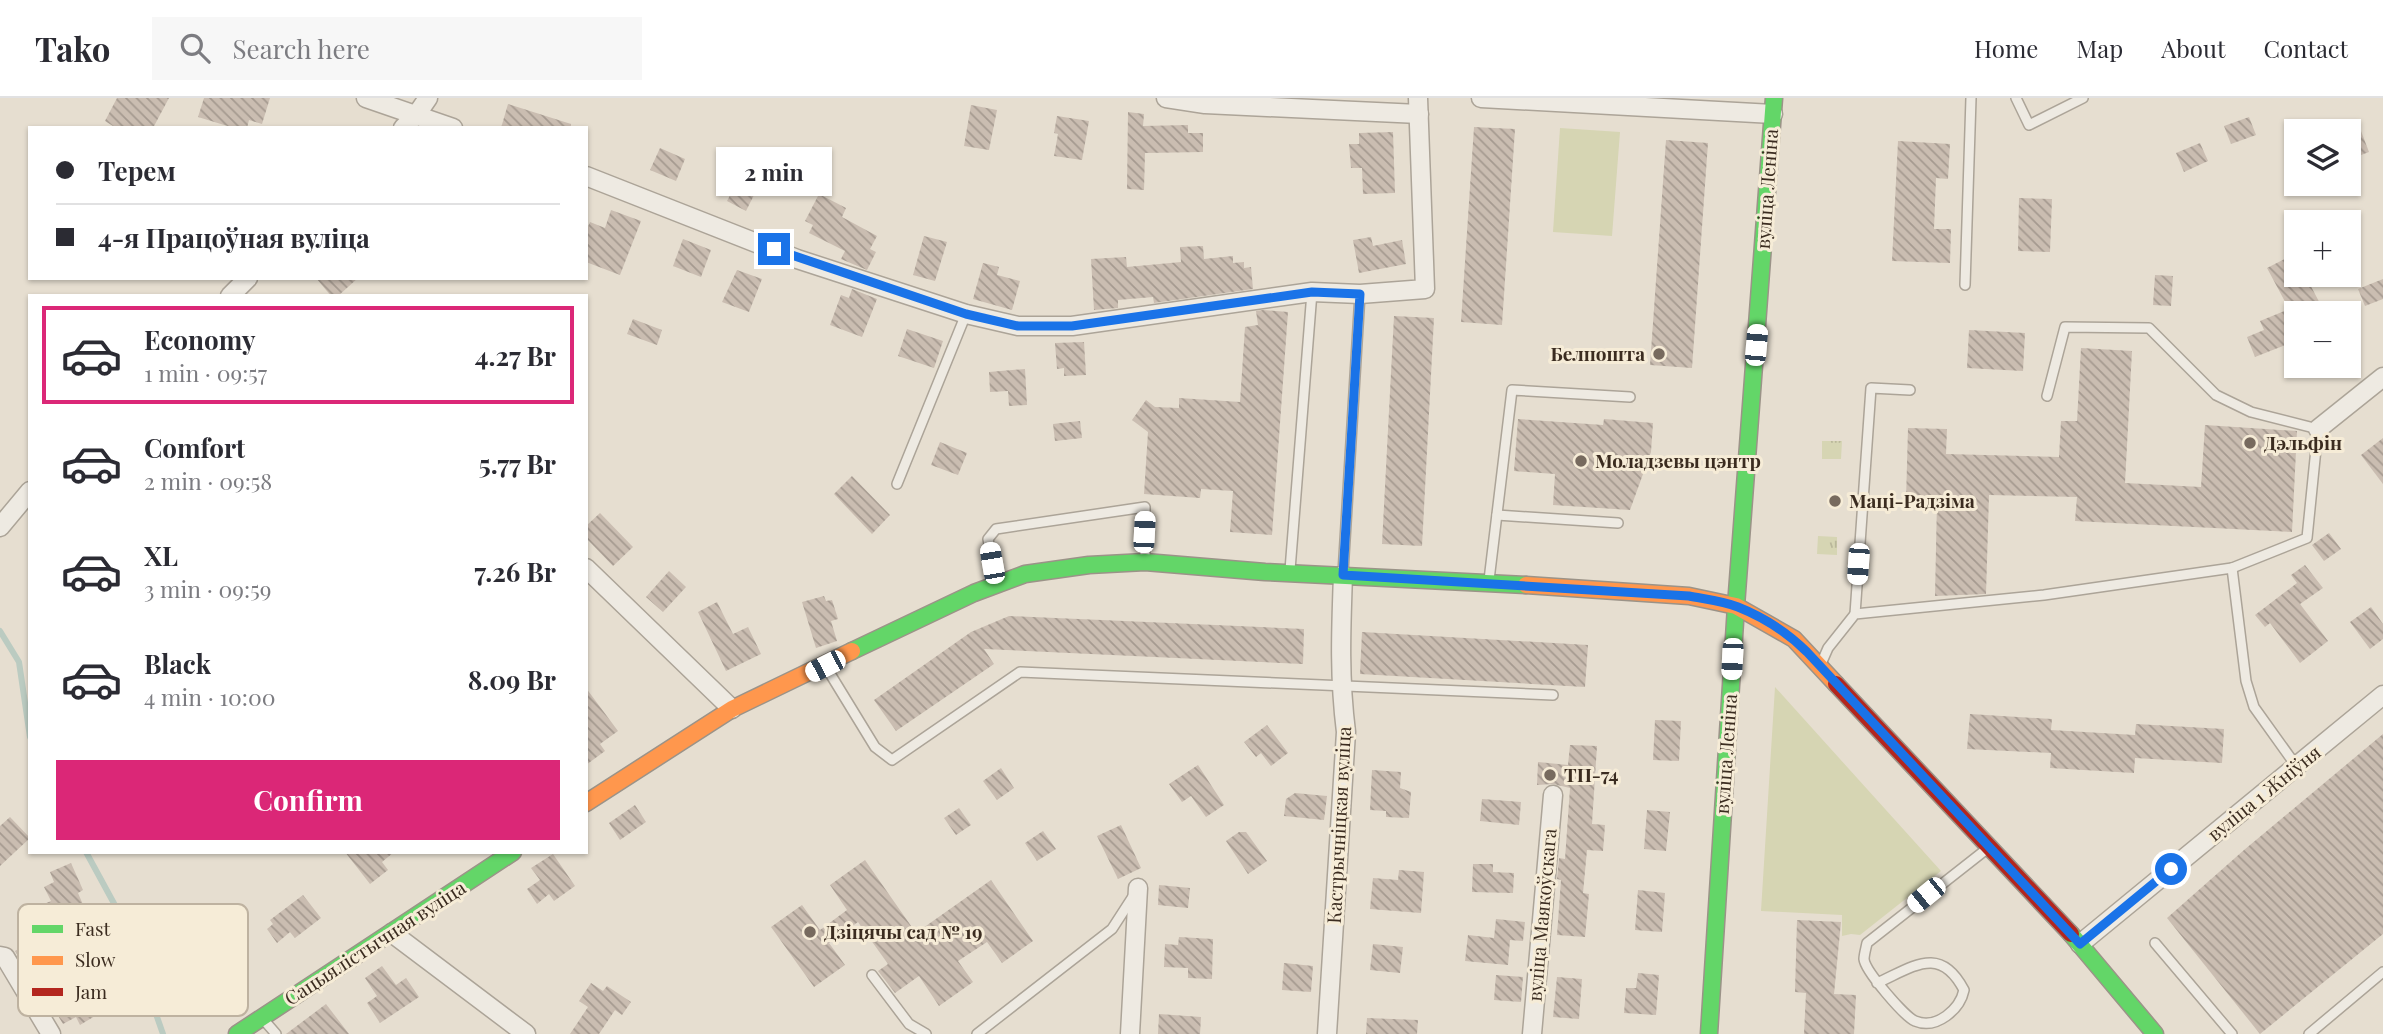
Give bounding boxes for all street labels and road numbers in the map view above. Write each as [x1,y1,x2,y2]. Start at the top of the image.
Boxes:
street label: вуліца Леніна [1749,127,1783,250]
street label: вуліца Леніна [1708,692,1742,815]
street label: Кастрычніцкая вуліца [1320,725,1356,924]
street label: вуліца 1 Жніўня [2201,738,2326,846]
street label: вуліца Маякоўскага [1520,827,1562,1003]
street label: Сацыялістычная вуліца [279,873,471,1011]

